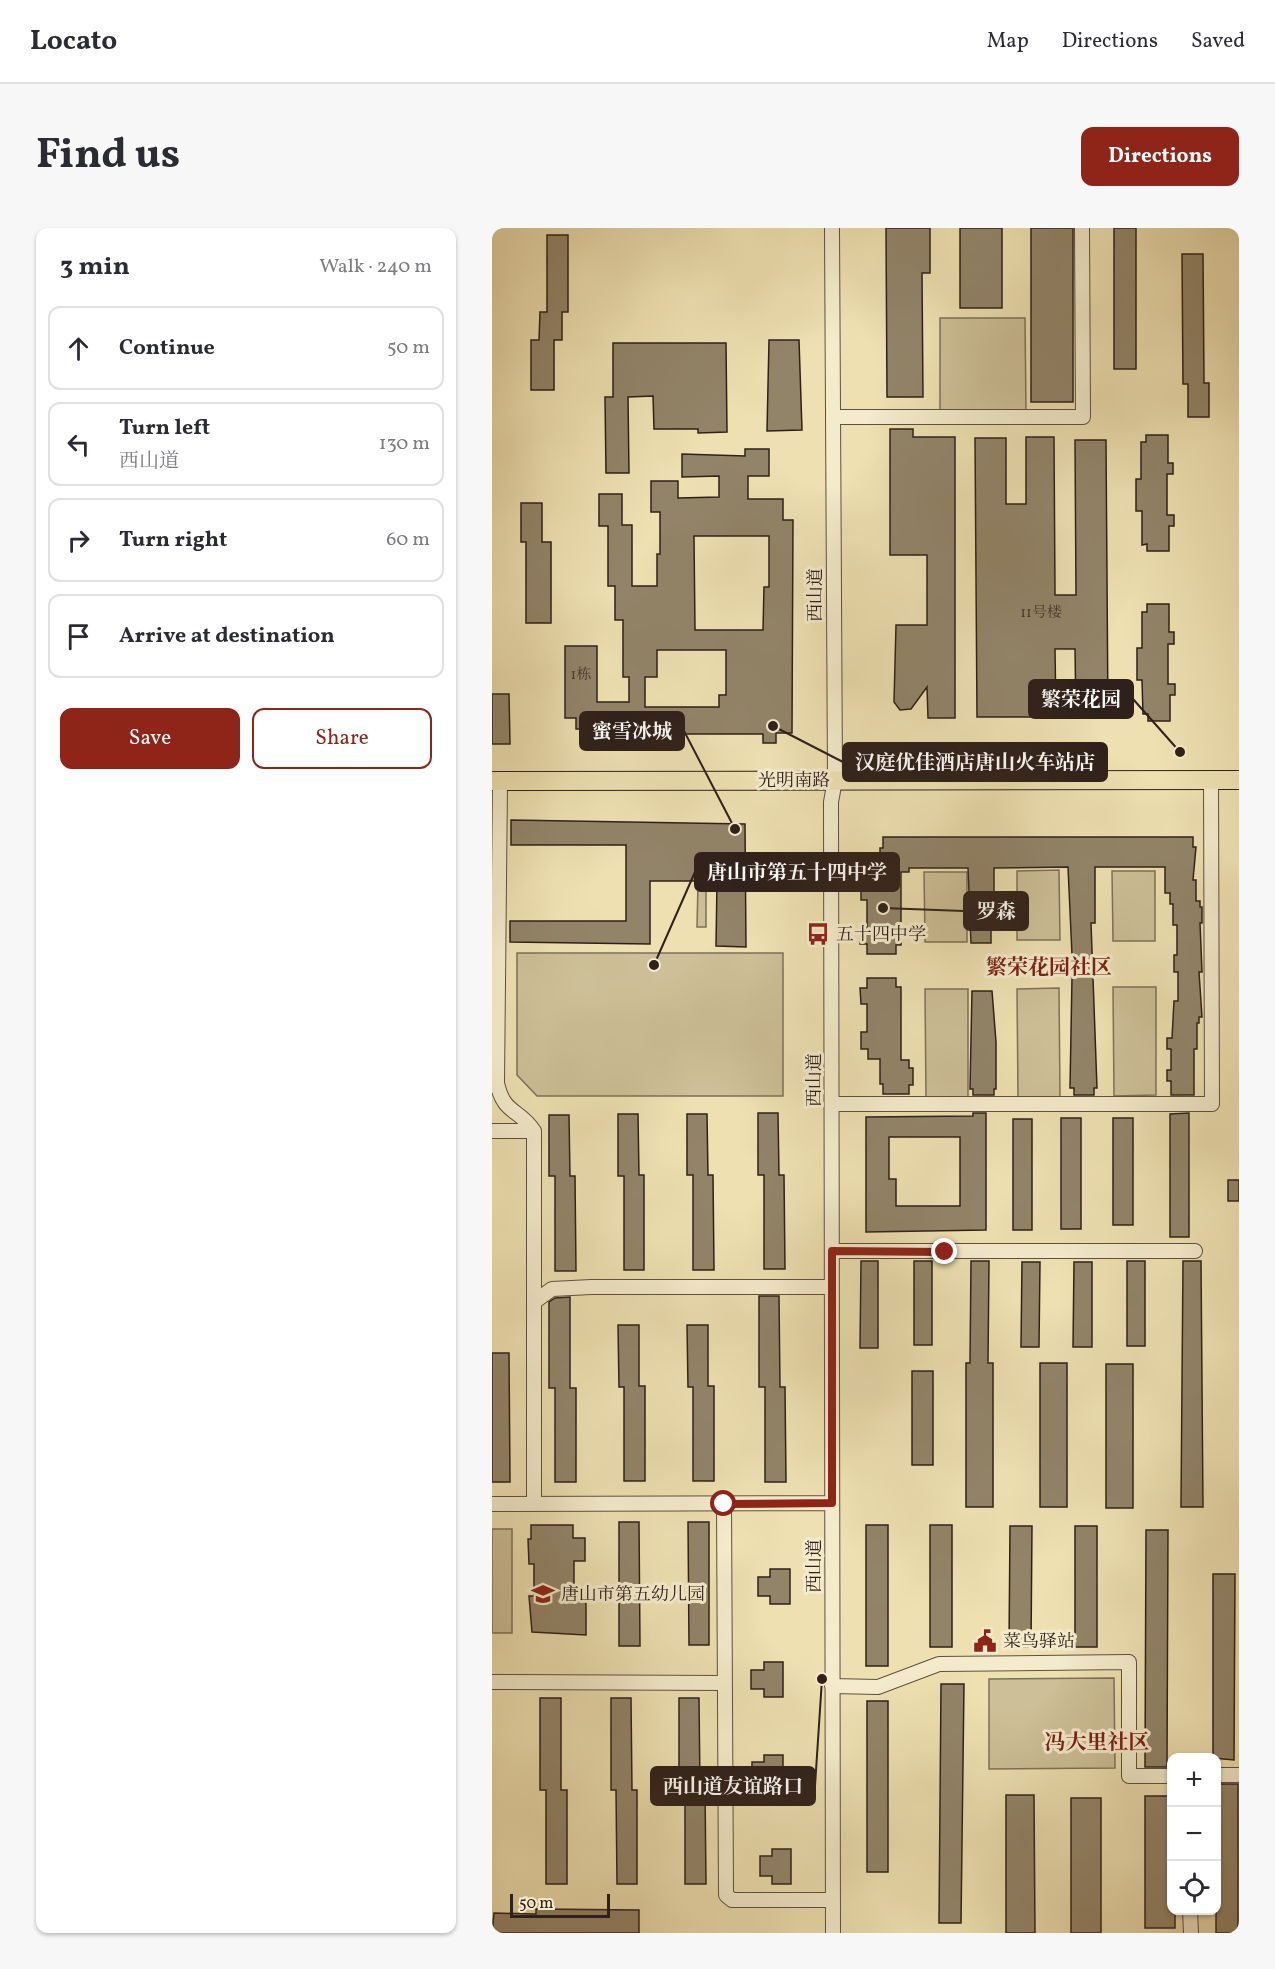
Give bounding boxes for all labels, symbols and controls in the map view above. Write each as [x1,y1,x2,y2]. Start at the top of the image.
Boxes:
text: Locato [30,22,117,61]
text: Map [987,27,1029,56]
text: Directions [1062,27,1158,56]
text: Saved [1191,27,1245,56]
text: Find us [36,127,180,186]
button: Directions [1081,127,1239,186]
text: 3 min [60,249,130,285]
text: Walk · 240 m [319,253,432,281]
icon: ahead [62,332,95,365]
text: Continue [119,333,215,364]
text: 50 m [387,334,430,362]
text: Turn left [119,413,210,444]
icon: left [62,428,95,461]
text: 130 m [379,430,430,458]
text: 西山道 [119,448,179,476]
icon: right [62,524,95,557]
text: Turn right [119,525,227,556]
text: 60 m [386,526,430,554]
street label: 西山道 [804,568,829,622]
house number: 11号楼 [1020,603,1062,624]
icon: arrive [62,620,95,653]
text: Arrive at destination [119,621,335,652]
house number: 1栋 [571,665,591,686]
callout: 繁荣花园 [1029,680,1133,718]
text: 繁荣花园 [1041,687,1121,715]
button: Save [60,708,240,769]
button: Share [252,708,432,769]
callout: 蜜雪冰城 [580,712,684,750]
text: 蜜雪冰城 [592,719,672,747]
callout: 汉庭优佳酒店唐山火车站店 [843,743,1107,781]
text: 汉庭优佳酒店唐山火车站店 [855,750,1095,778]
street label: 光明南路 [758,769,830,794]
callout: 唐山市第五十四中学 [695,853,899,891]
text: 唐山市第五十四中学 [707,860,887,888]
callout: 罗森 [964,892,1028,930]
text: 罗森 [976,899,1016,927]
bus stop icon: 五十四中学 [805,921,831,947]
place label: 五十四中学 [836,923,926,948]
district label: 繁荣花园社区 [986,954,1112,983]
street label: 西山道 [803,1053,828,1107]
route end [931,1238,957,1264]
route start [710,1490,736,1516]
street label: 西山道 [803,1539,828,1593]
school or university icon: 唐山市第五幼儿园 [530,1581,556,1607]
place label: 唐山市第五幼儿园 [561,1583,705,1608]
public building icon: 菜鸟驿站 [972,1628,998,1654]
place label: 菜鸟驿站 [1003,1630,1075,1655]
district label: 冯大里社区 [1045,1729,1150,1758]
map controls [1167,1753,1221,1915]
button: + [1167,1753,1221,1807]
callout: 西山道友谊路口 [651,1767,815,1805]
text: 西山道友谊路口 [663,1774,803,1802]
button: − [1167,1807,1221,1861]
button: locate [1167,1861,1221,1915]
scale bar [510,1891,610,1918]
text: 50 m [519,1893,553,1915]

